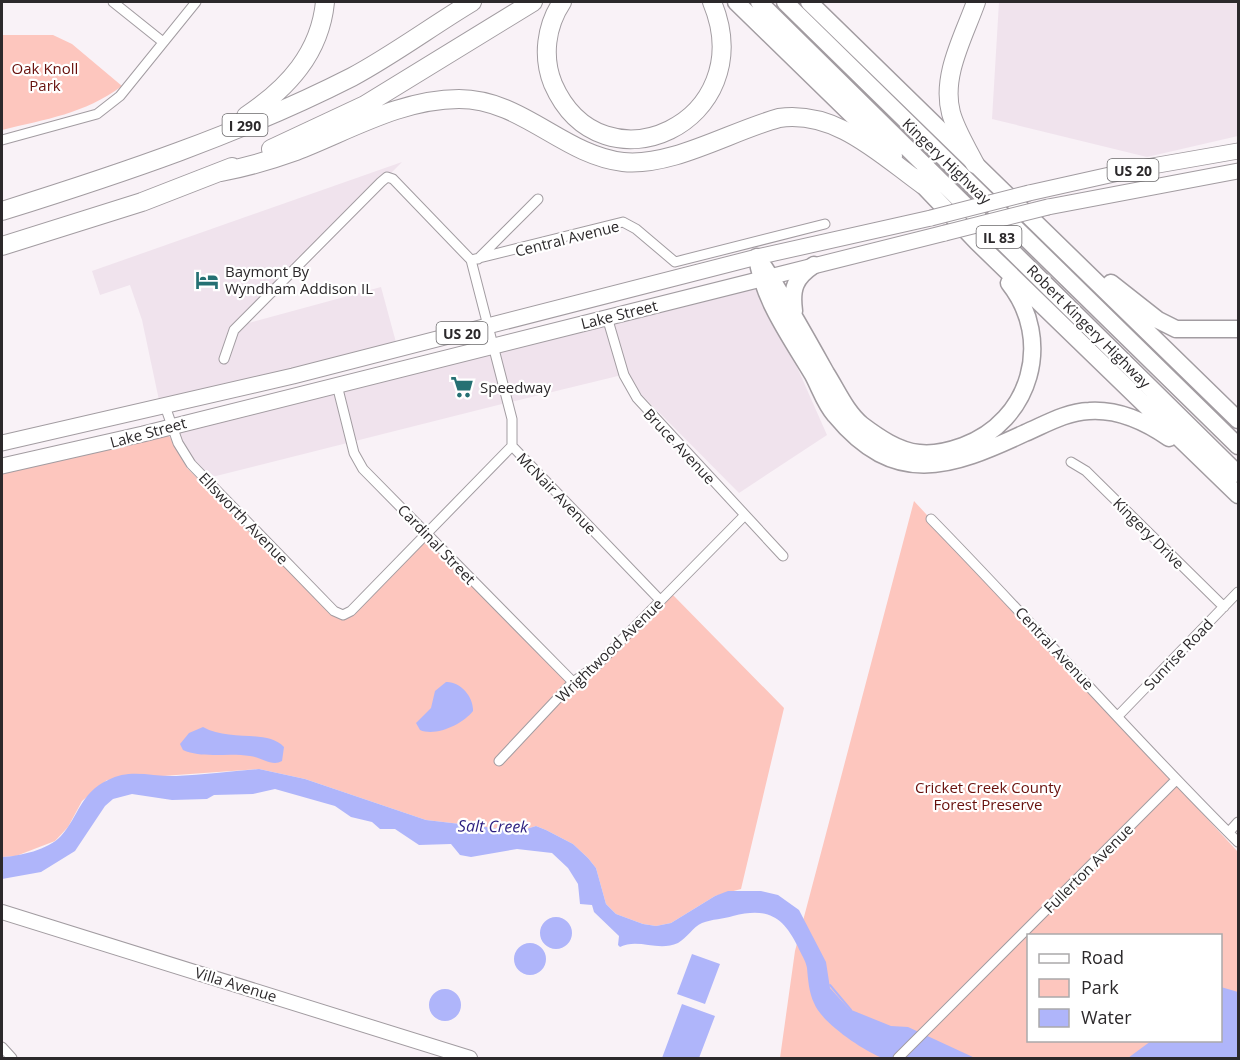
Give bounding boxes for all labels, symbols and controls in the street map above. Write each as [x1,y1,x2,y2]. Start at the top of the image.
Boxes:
park label: Oak Knoll Park [12,58,78,95]
road number: I 290 [222,114,268,136]
street label: Kingery Highway [898,114,996,209]
road number: US 20 [1108,159,1158,181]
street label: Central Avenue [513,215,621,261]
road number: IL 83 [976,226,1022,248]
street label: Robert Kingery Highway [1023,260,1156,393]
place label: Baymont By Wyndham Addison IL [225,261,373,298]
hotel icon: Baymont By Wyndham Addison IL [194,267,220,293]
street label: Lake Street [579,295,659,333]
road number: US 20 [436,322,488,344]
supermarket icon: Speedway [449,374,475,400]
place label: Speedway [480,377,551,397]
street label: Bruce Avenue [640,404,720,488]
street label: Lake Street [108,412,188,452]
street label: McNair Avenue [513,448,601,538]
street label: Ellsworth Avenue [195,468,293,568]
street label: Kingery Drive [1109,493,1189,573]
street label: Cardinal Street [394,500,480,588]
street label: Wrightwood Avenue [551,594,667,706]
street label: Central Avenue [1011,602,1099,694]
street label: Sunrise Road [1139,614,1217,694]
park label: Cricket Creek County Forest Preserve [915,777,1062,814]
water label: Salt Creek [458,814,529,838]
street label: Fullerton Avenue [1039,819,1137,917]
legend [1027,934,1222,1042]
text: Road [1081,945,1124,969]
street label: Villa Avenue [193,962,279,1006]
text: Park [1081,975,1119,999]
text: Water [1081,1005,1132,1029]

